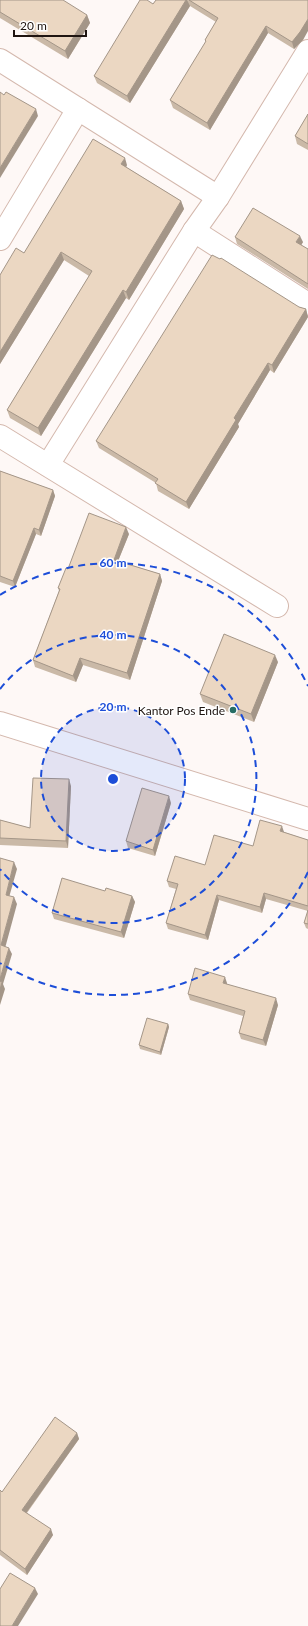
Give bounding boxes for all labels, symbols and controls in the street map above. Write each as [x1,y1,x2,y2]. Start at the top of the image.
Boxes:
scale bar [14,12,86,38]
text: 20 m [20,18,47,33]
text: 60 m [100,555,126,570]
text: 40 m [100,627,126,642]
text: 20 m [100,699,126,714]
place label: Kantor Pos Ende [138,703,225,718]
marker: Kantor Pos Ende [228,705,238,715]
centre of rings [106,772,120,786]

